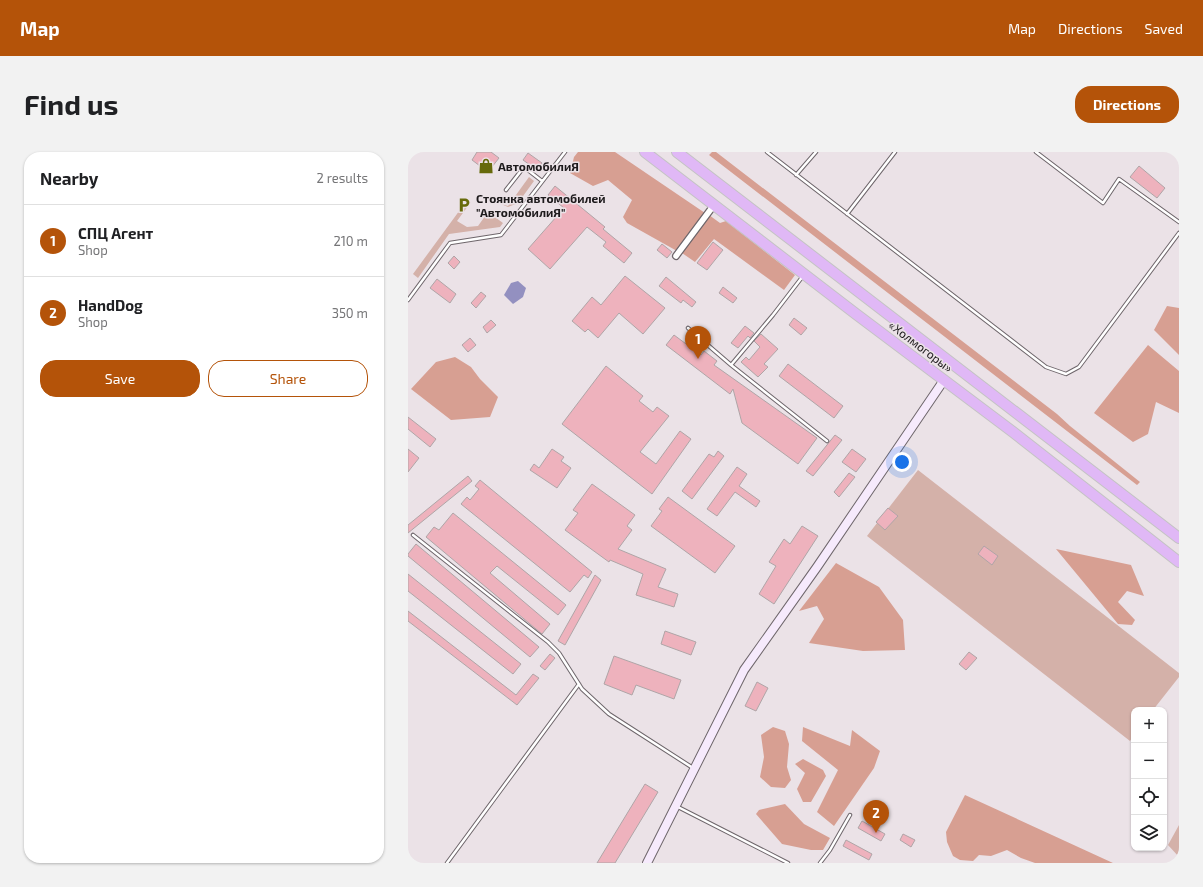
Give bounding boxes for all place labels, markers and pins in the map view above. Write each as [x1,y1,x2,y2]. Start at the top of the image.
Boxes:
shop icon: АвтомобилиЯ [477,157,495,175]
place label: АвтомобилиЯ [498,159,579,173]
place label: Стоянка автомобилей "АвтомобилиЯ" [476,191,606,219]
parking icon: Стоянка автомобилей "АвтомобилиЯ" [455,196,473,214]
pin: 1 [685,326,711,359]
pin: 2 [863,800,889,833]

